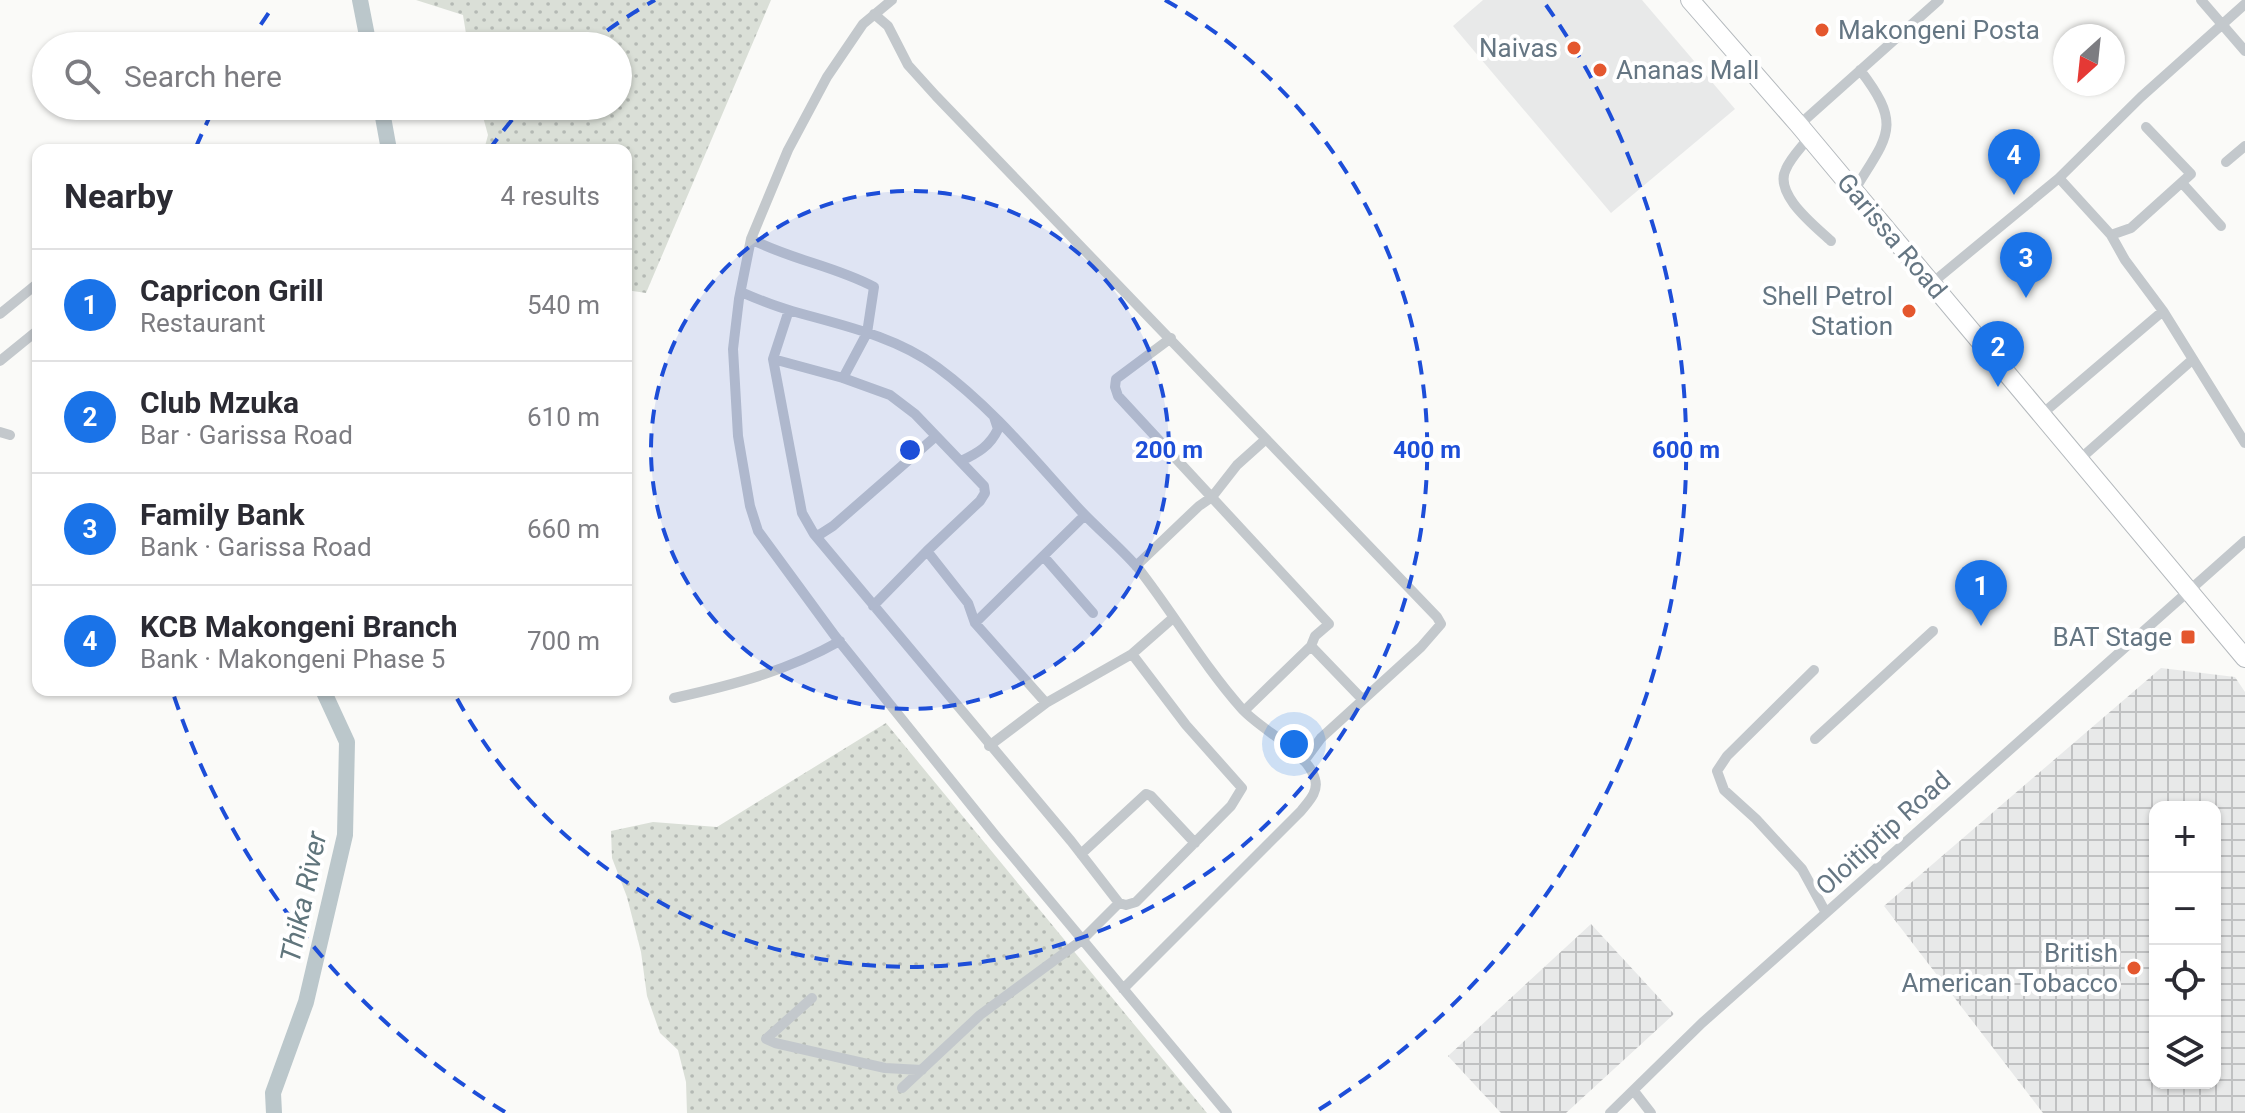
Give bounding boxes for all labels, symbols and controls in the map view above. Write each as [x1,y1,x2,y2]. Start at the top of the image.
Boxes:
place label: Makongeni Posta [1838,15,2040,45]
marker: Makongeni Posta [1813,21,1831,39]
north arrow [2053,24,2125,96]
search box [32,32,632,120]
place label: Naivas [1479,33,1558,63]
marker: Naivas [1565,39,1583,57]
icon: search [60,54,104,98]
place label: Ananas Mall [1616,55,1759,85]
text: Search here [124,59,282,94]
marker: Ananas Mall [1591,61,1609,79]
pin: 4 [1988,129,2040,195]
street label: Garissa Road [1831,167,1953,305]
text: Nearby [64,176,173,216]
text: 4 results [501,181,600,211]
pin: 3 [2000,232,2052,298]
text: Capricon Grill [140,273,324,308]
place label: Shell Petrol Station [1762,281,1893,341]
text: 1 [83,290,97,320]
text: 540 m [527,290,600,320]
marker: Shell Petrol Station [1900,302,1918,320]
text: Restaurant [140,308,266,338]
pin: 2 [1972,321,2024,387]
text: Club Mzuka [140,385,299,420]
text: 2 [83,402,97,432]
text: 610 m [527,402,600,432]
text: Bar · Garissa Road [140,420,353,450]
centre of rings [896,436,924,464]
text: 200 m [1135,436,1203,464]
text: 400 m [1393,436,1461,464]
text: 600 m [1652,436,1720,464]
text: Family Bank [140,497,305,532]
text: 3 [83,514,97,544]
text: 660 m [527,514,600,544]
text: Bank · Garissa Road [140,532,372,562]
pin: 1 [1955,560,2007,626]
text: KCB Makongeni Branch [140,609,457,644]
place label: BAT Stage [2053,622,2172,652]
text: 4 [83,626,97,656]
text: 700 m [527,626,600,656]
marker: BAT Stage [2179,628,2197,646]
text: Bank · Makongeni Phase 5 [140,644,445,674]
your location [1274,724,1314,764]
street label: Oloitiptip Road [1810,765,1956,901]
map controls [2149,801,2221,1089]
button: + [2149,801,2221,873]
water label: Thika River [274,828,334,966]
button: − [2149,873,2221,945]
place label: British American Tobacco [1901,938,2118,998]
button: locate [2149,945,2221,1017]
marker: British American Tobacco [2125,959,2143,977]
button: layers [2149,1017,2221,1089]

